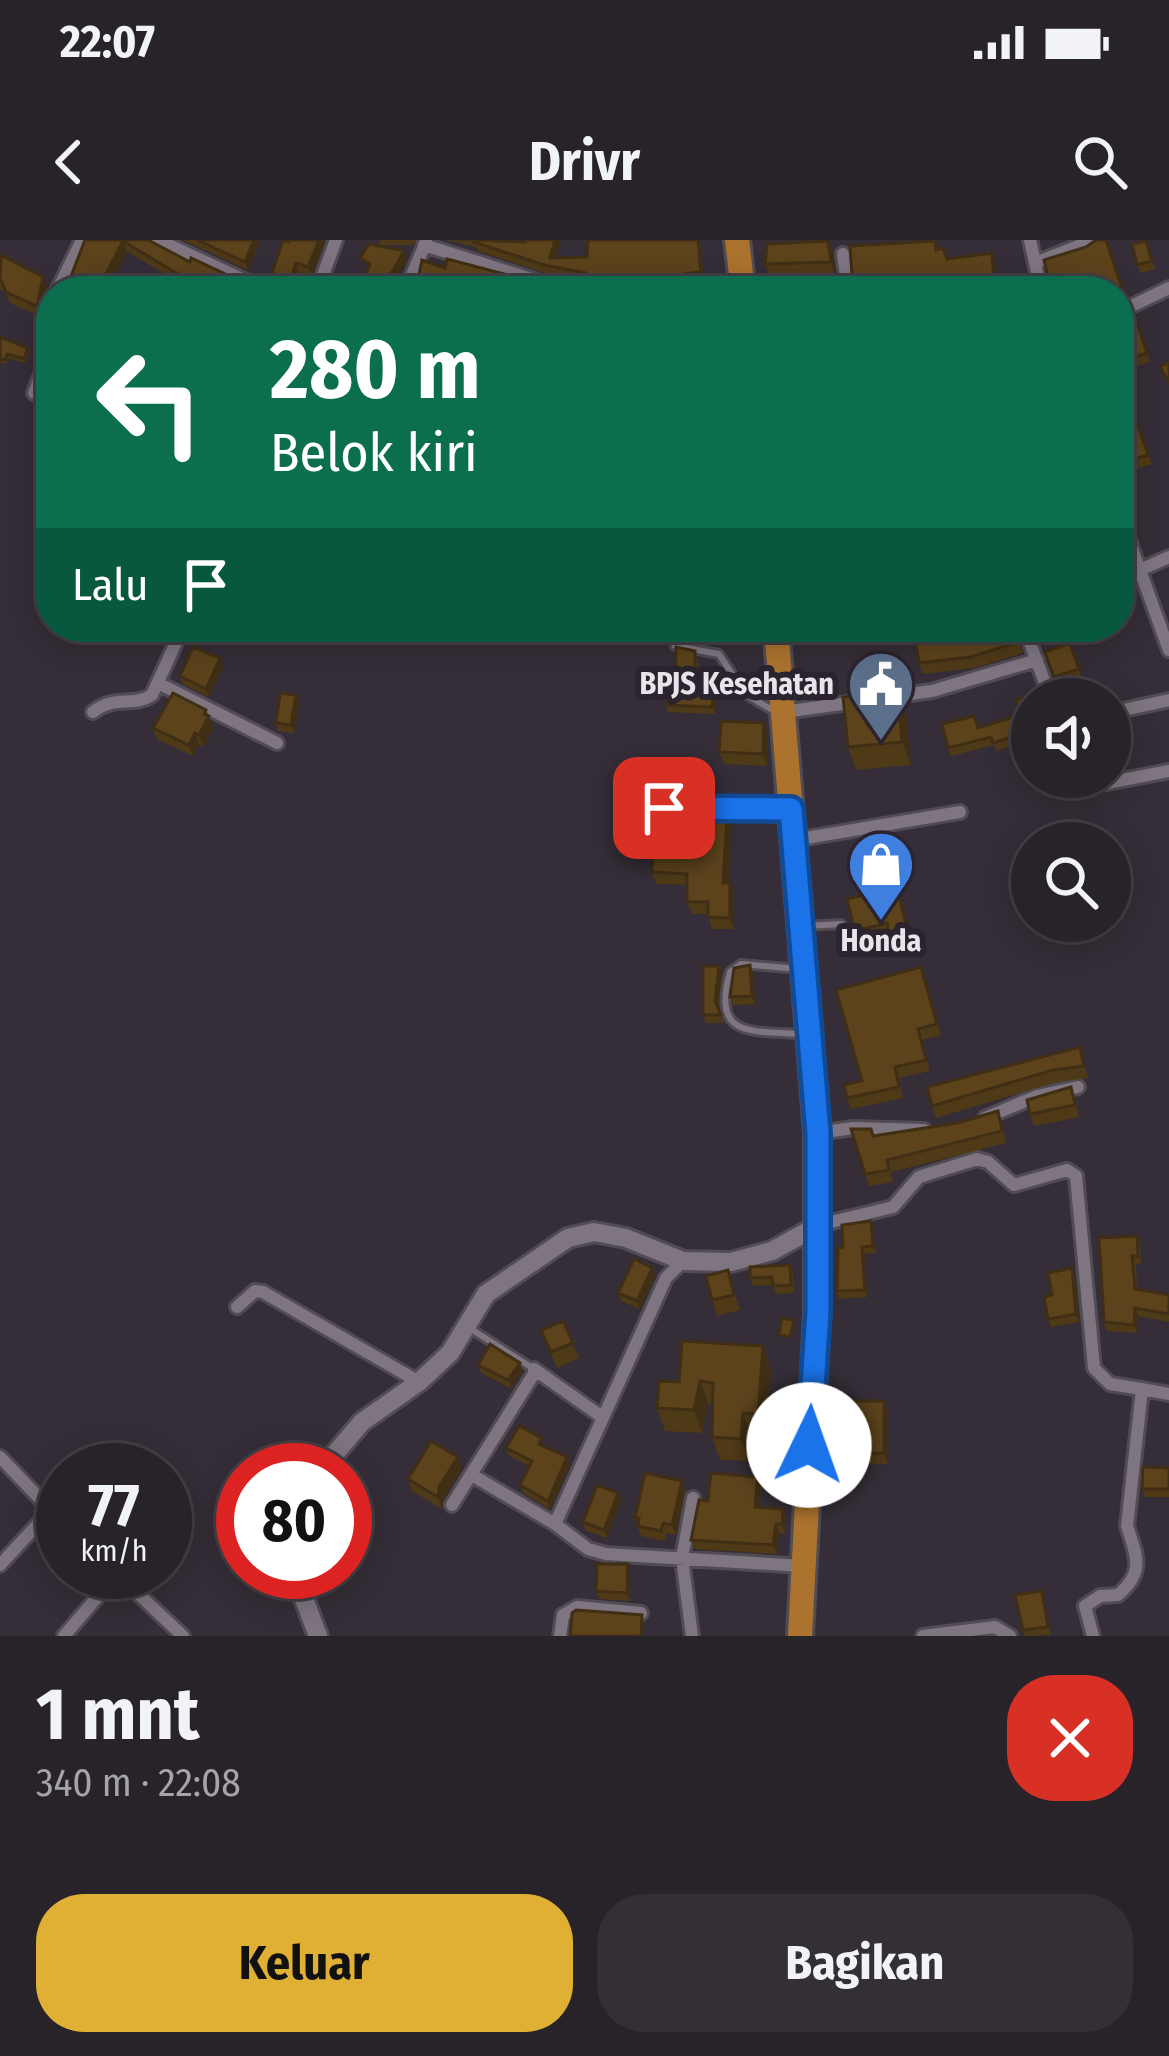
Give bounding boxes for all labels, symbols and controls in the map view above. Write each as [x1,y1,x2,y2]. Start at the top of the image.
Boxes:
text: 22:07 [60,15,155,69]
icon: back [36,129,102,195]
icon: search [1067,129,1133,195]
text: Drivr [529,130,640,194]
text: 280 m [270,319,481,420]
icon: left [72,324,228,480]
text: Belok kiri [270,421,478,485]
icon: arrive [173,552,239,618]
text: Lalu [72,558,149,612]
public building icon: BPJS Kesehatan [846,649,916,743]
place label: BPJS Kesehatan [640,666,834,702]
map controls [1011,678,1131,942]
button: sound [1011,678,1131,798]
pin [613,757,715,859]
icon: arrive [631,775,697,841]
button: search [1011,822,1131,942]
shop icon: Honda [846,829,916,923]
place label: Honda [840,923,922,959]
position arrow [746,1382,872,1508]
speed limit sign: 80 [216,1443,372,1599]
text: 77 [88,1470,140,1542]
text: km/h [81,1533,147,1569]
text: 1 mnt [36,1672,199,1758]
button: close [1007,1675,1133,1801]
text: 340 m · 22:08 [36,1760,241,1806]
button: Keluar [36,1894,573,2032]
button: Bagikan [597,1894,1133,2032]

